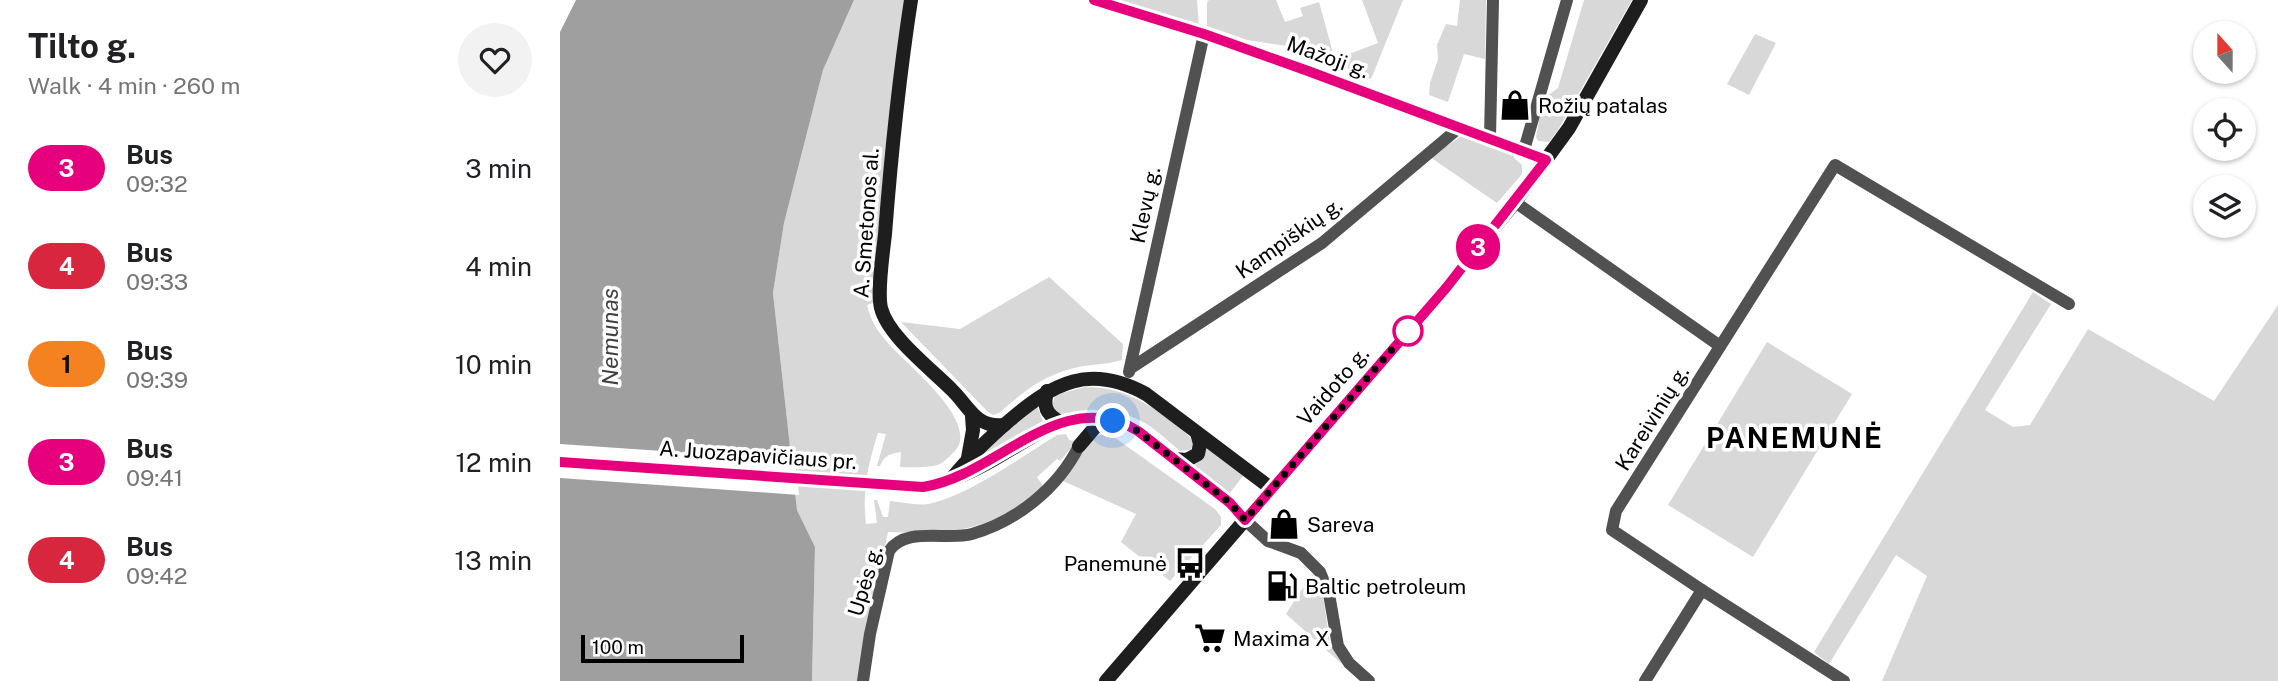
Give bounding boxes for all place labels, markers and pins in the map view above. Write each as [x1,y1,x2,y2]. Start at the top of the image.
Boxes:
shop icon: Rožių patalas [1498,88,1532,122]
place label: Rožių patalas [1538,93,1668,118]
unlabelled marker [1393,316,1423,346]
shop icon: Sareva [1267,507,1301,541]
place label: Sareva [1307,512,1374,537]
bus stop icon: Panemunė [1173,546,1207,580]
place label: Panemunė [1064,551,1167,576]
fuel station icon: Baltic petroleum [1265,569,1299,603]
place label: Baltic petroleum [1305,574,1466,599]
supermarket icon: Maxima X [1193,621,1227,655]
place label: Maxima X [1233,626,1329,651]

